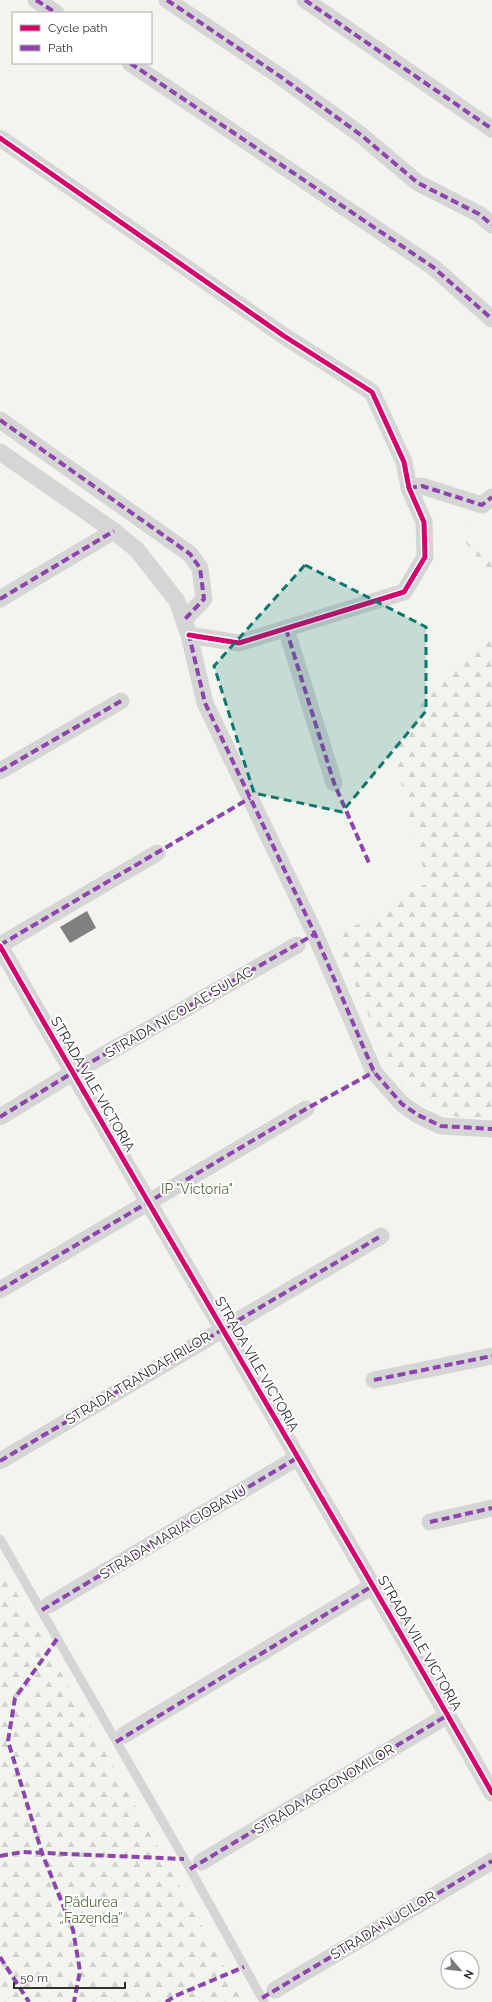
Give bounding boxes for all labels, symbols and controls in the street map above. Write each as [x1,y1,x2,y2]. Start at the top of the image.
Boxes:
legend [12,12,152,64]
text: Cycle path [48,21,107,35]
text: Path [48,41,73,55]
street label: STRADA NICOLAE SULAC [102,963,256,1061]
street label: STRADA VILE VICTORIA [48,1014,139,1155]
park label: IP "Victoria" [161,1181,233,1197]
street label: STRADA VILE VICTORIA [212,1294,303,1435]
street label: STRADA TRANDAFIRILOR [63,1328,213,1428]
street label: STRADA MARIA CIOBANU [97,1482,249,1582]
street label: STRADA VILE VICTORIA [375,1573,466,1714]
street label: STRADA AGRONOMILOR [251,1741,397,1837]
street label: STRADA NUCILOR [328,1887,438,1963]
park label: Pădurea „Fazenda” [59,1894,123,1926]
north arrow [440,1950,480,1990]
scale bar [14,1964,125,1990]
text: N [461,1968,476,1981]
text: 50 m [20,1971,48,1985]

